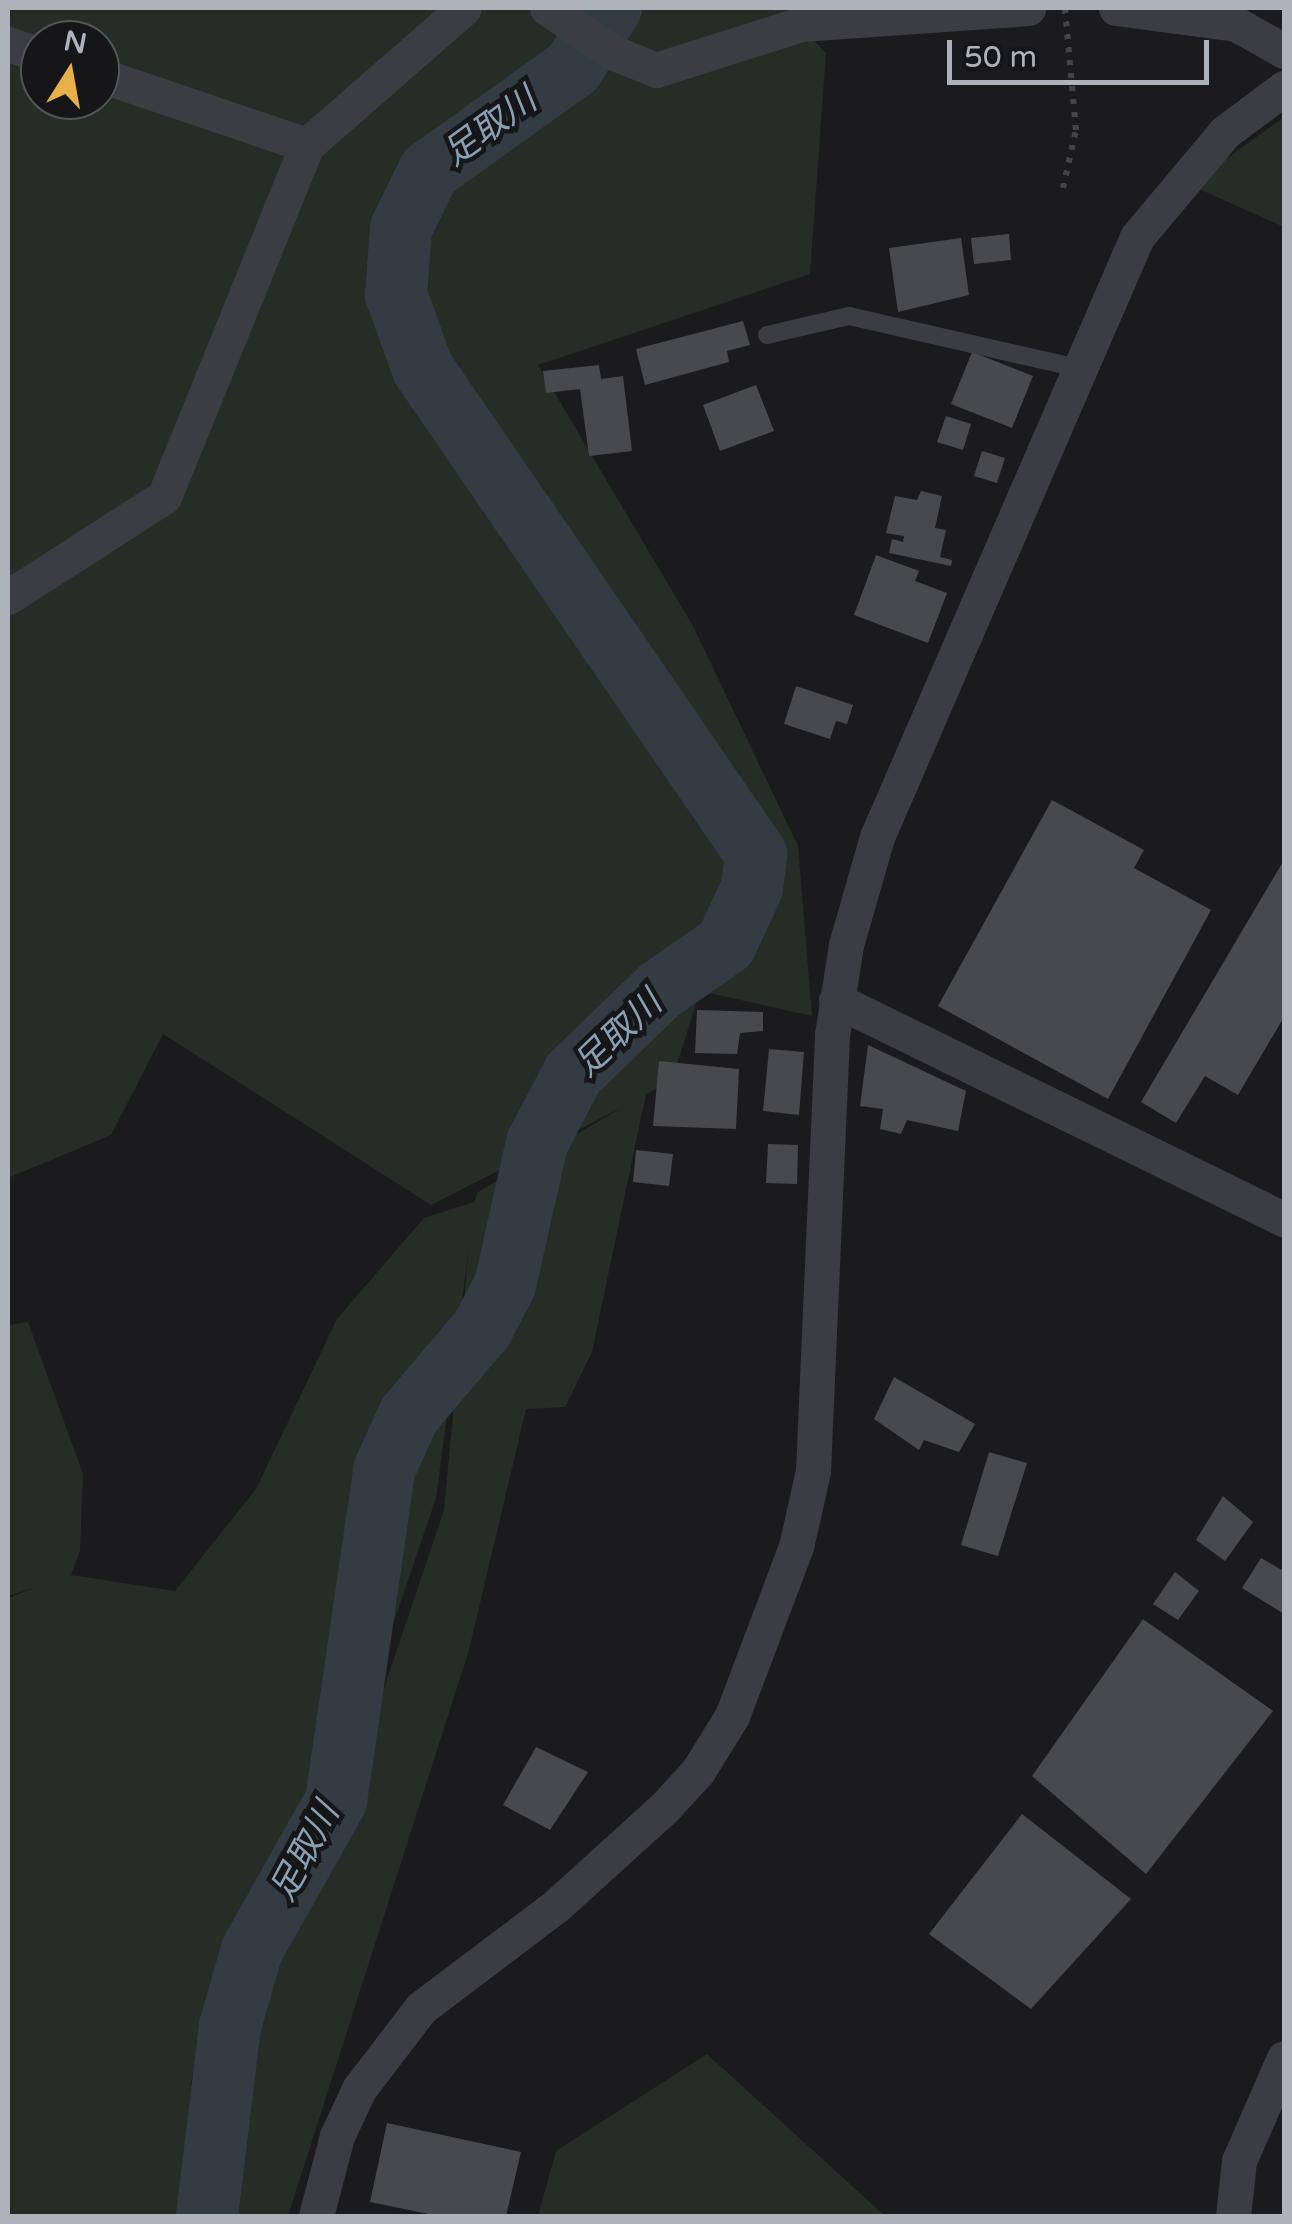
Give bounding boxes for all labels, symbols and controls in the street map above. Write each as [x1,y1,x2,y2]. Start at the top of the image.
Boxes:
north arrow [20,20,120,120]
scale bar [952,20,1214,82]
text: N [61,24,90,61]
text: 50 m [964,39,1037,76]
water label: 足取川 [435,79,545,175]
water label: 足取川 [566,982,670,1086]
water label: 足取川 [262,1796,348,1908]

